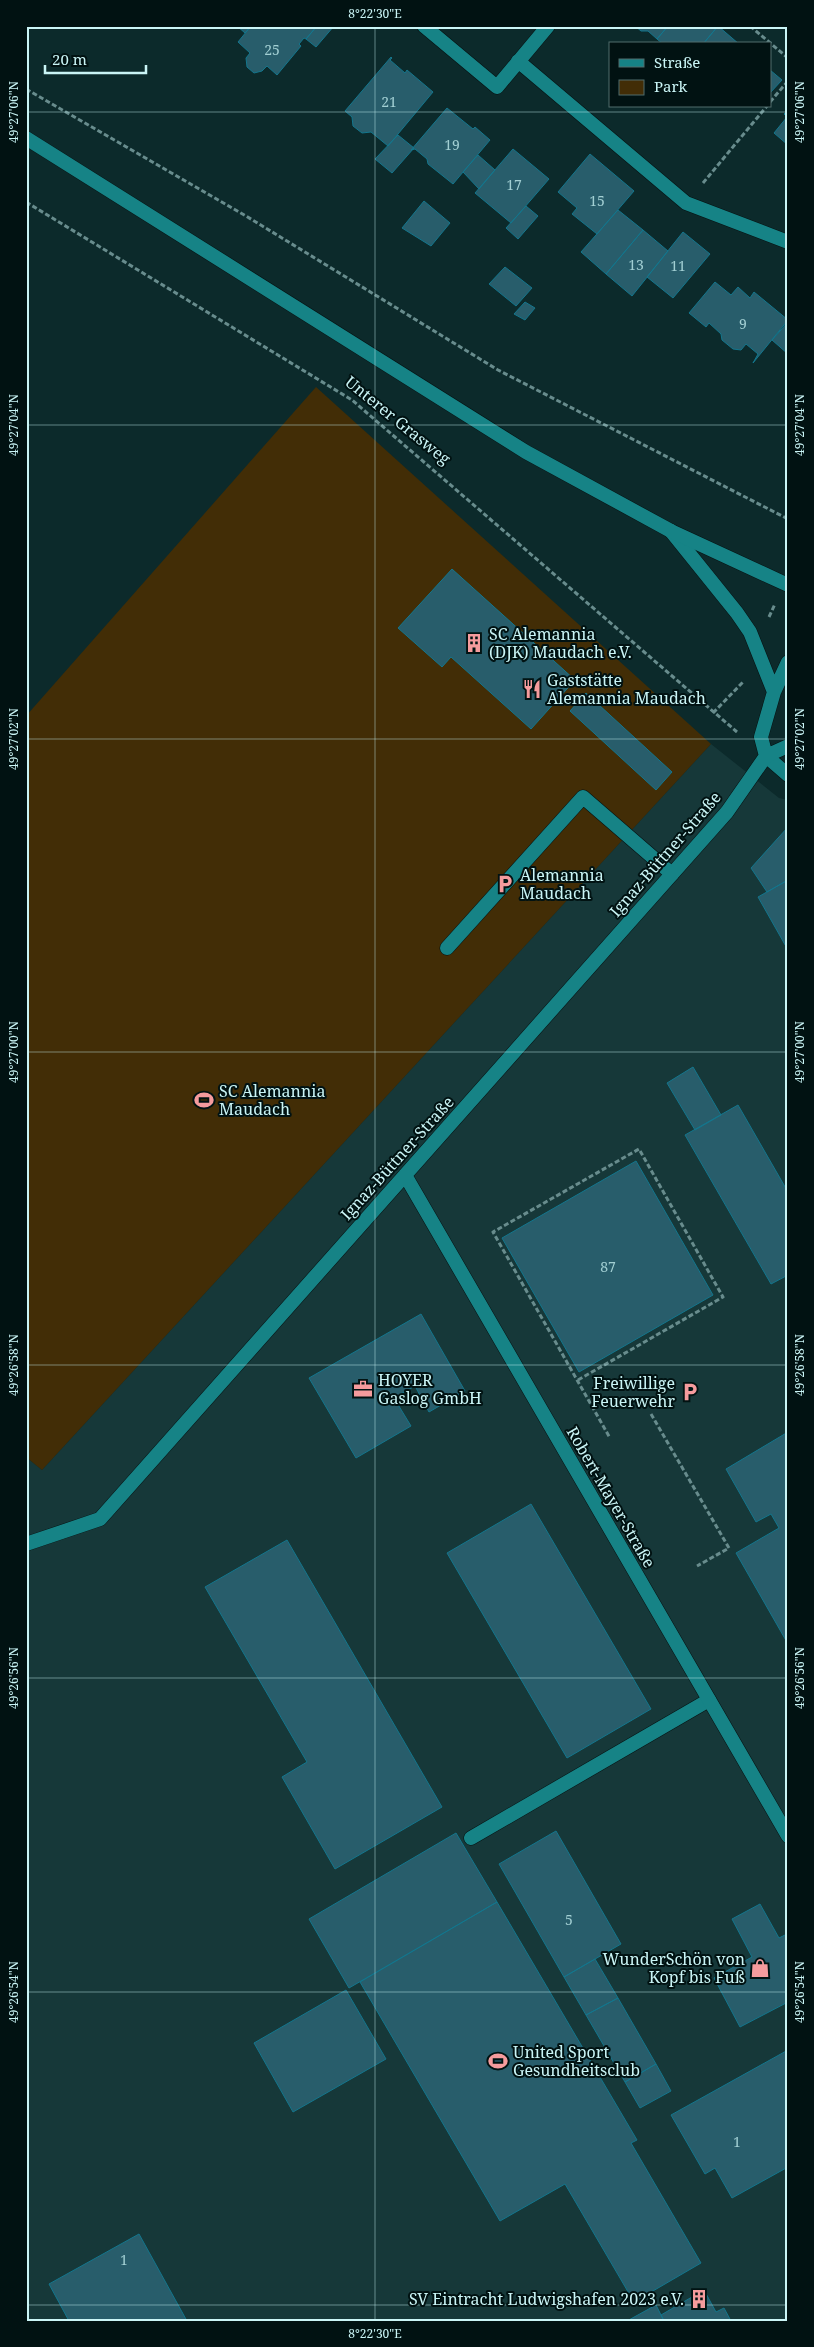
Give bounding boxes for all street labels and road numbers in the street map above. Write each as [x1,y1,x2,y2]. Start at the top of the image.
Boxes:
street label: Unterer Grasweg [341,371,456,470]
street label: Ignaz-Büttner-Straße [604,787,726,921]
street label: Ignaz-Büttner-Straße [335,1091,459,1225]
street label: Robert-Mayer-Straße [562,1422,660,1572]

